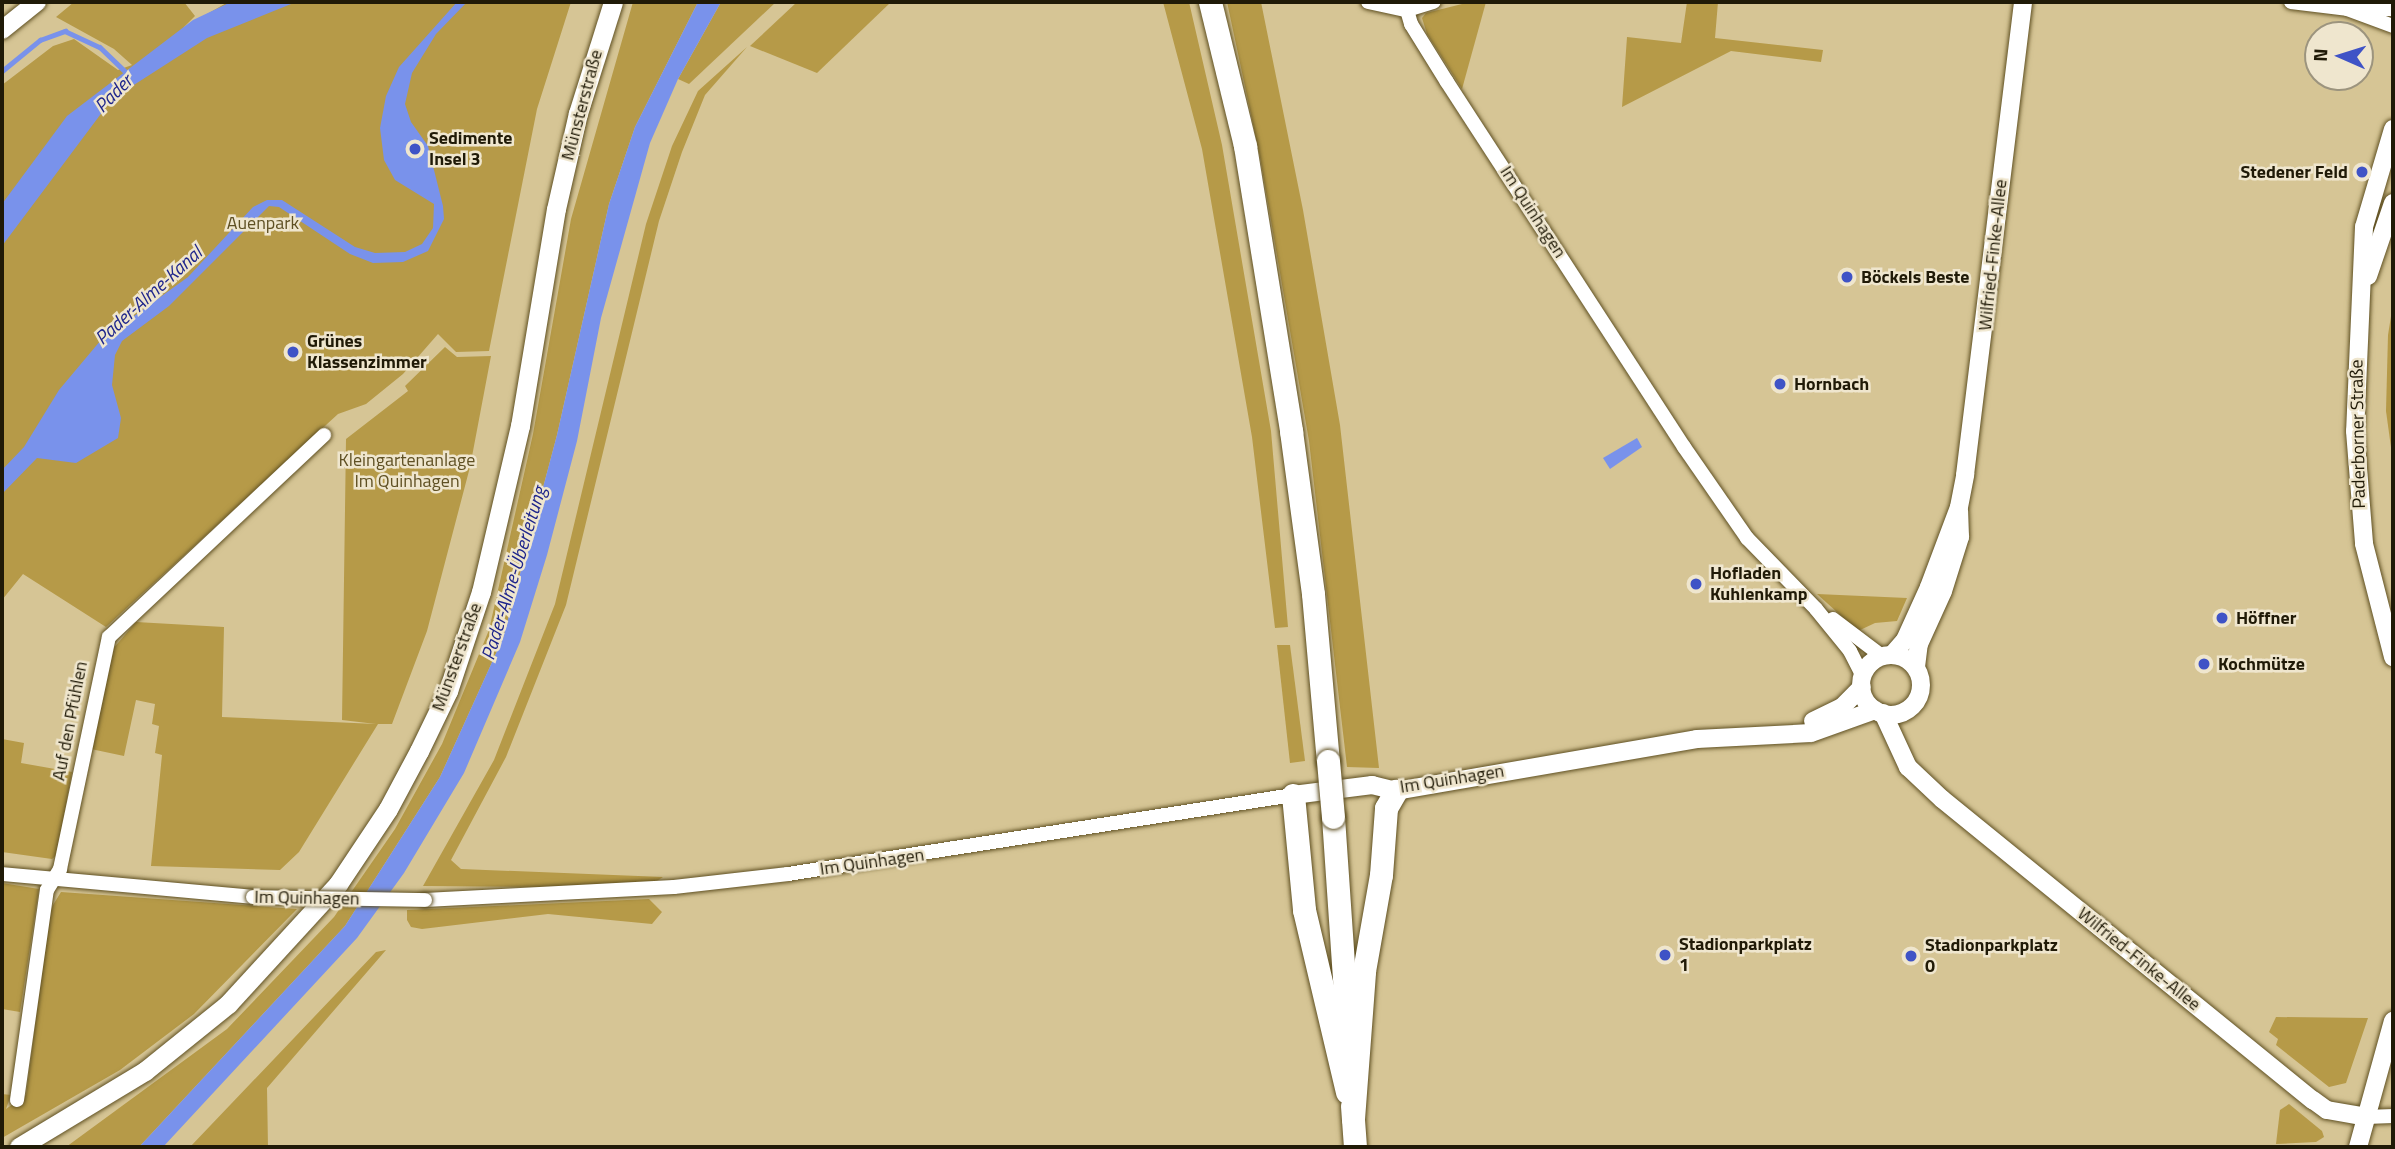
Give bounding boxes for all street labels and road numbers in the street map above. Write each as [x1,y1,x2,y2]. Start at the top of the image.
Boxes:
street label: Münsterstraße [557,47,607,163]
street label: Im Quinhagen [1495,162,1571,262]
street label: Wilfried-Finke-Allee [1974,178,2012,332]
street label: Paderborner Straße [2346,359,2370,509]
street label: Münsterstraße [427,600,487,714]
street label: Auf den Pfühlen [48,659,92,783]
street label: Im Quinhagen [1398,760,1506,798]
street label: Im Quinhagen [818,844,926,880]
street label: Im Quinhagen [254,886,360,910]
street label: Wilfried-Finke-Allee [2073,903,2205,1015]

